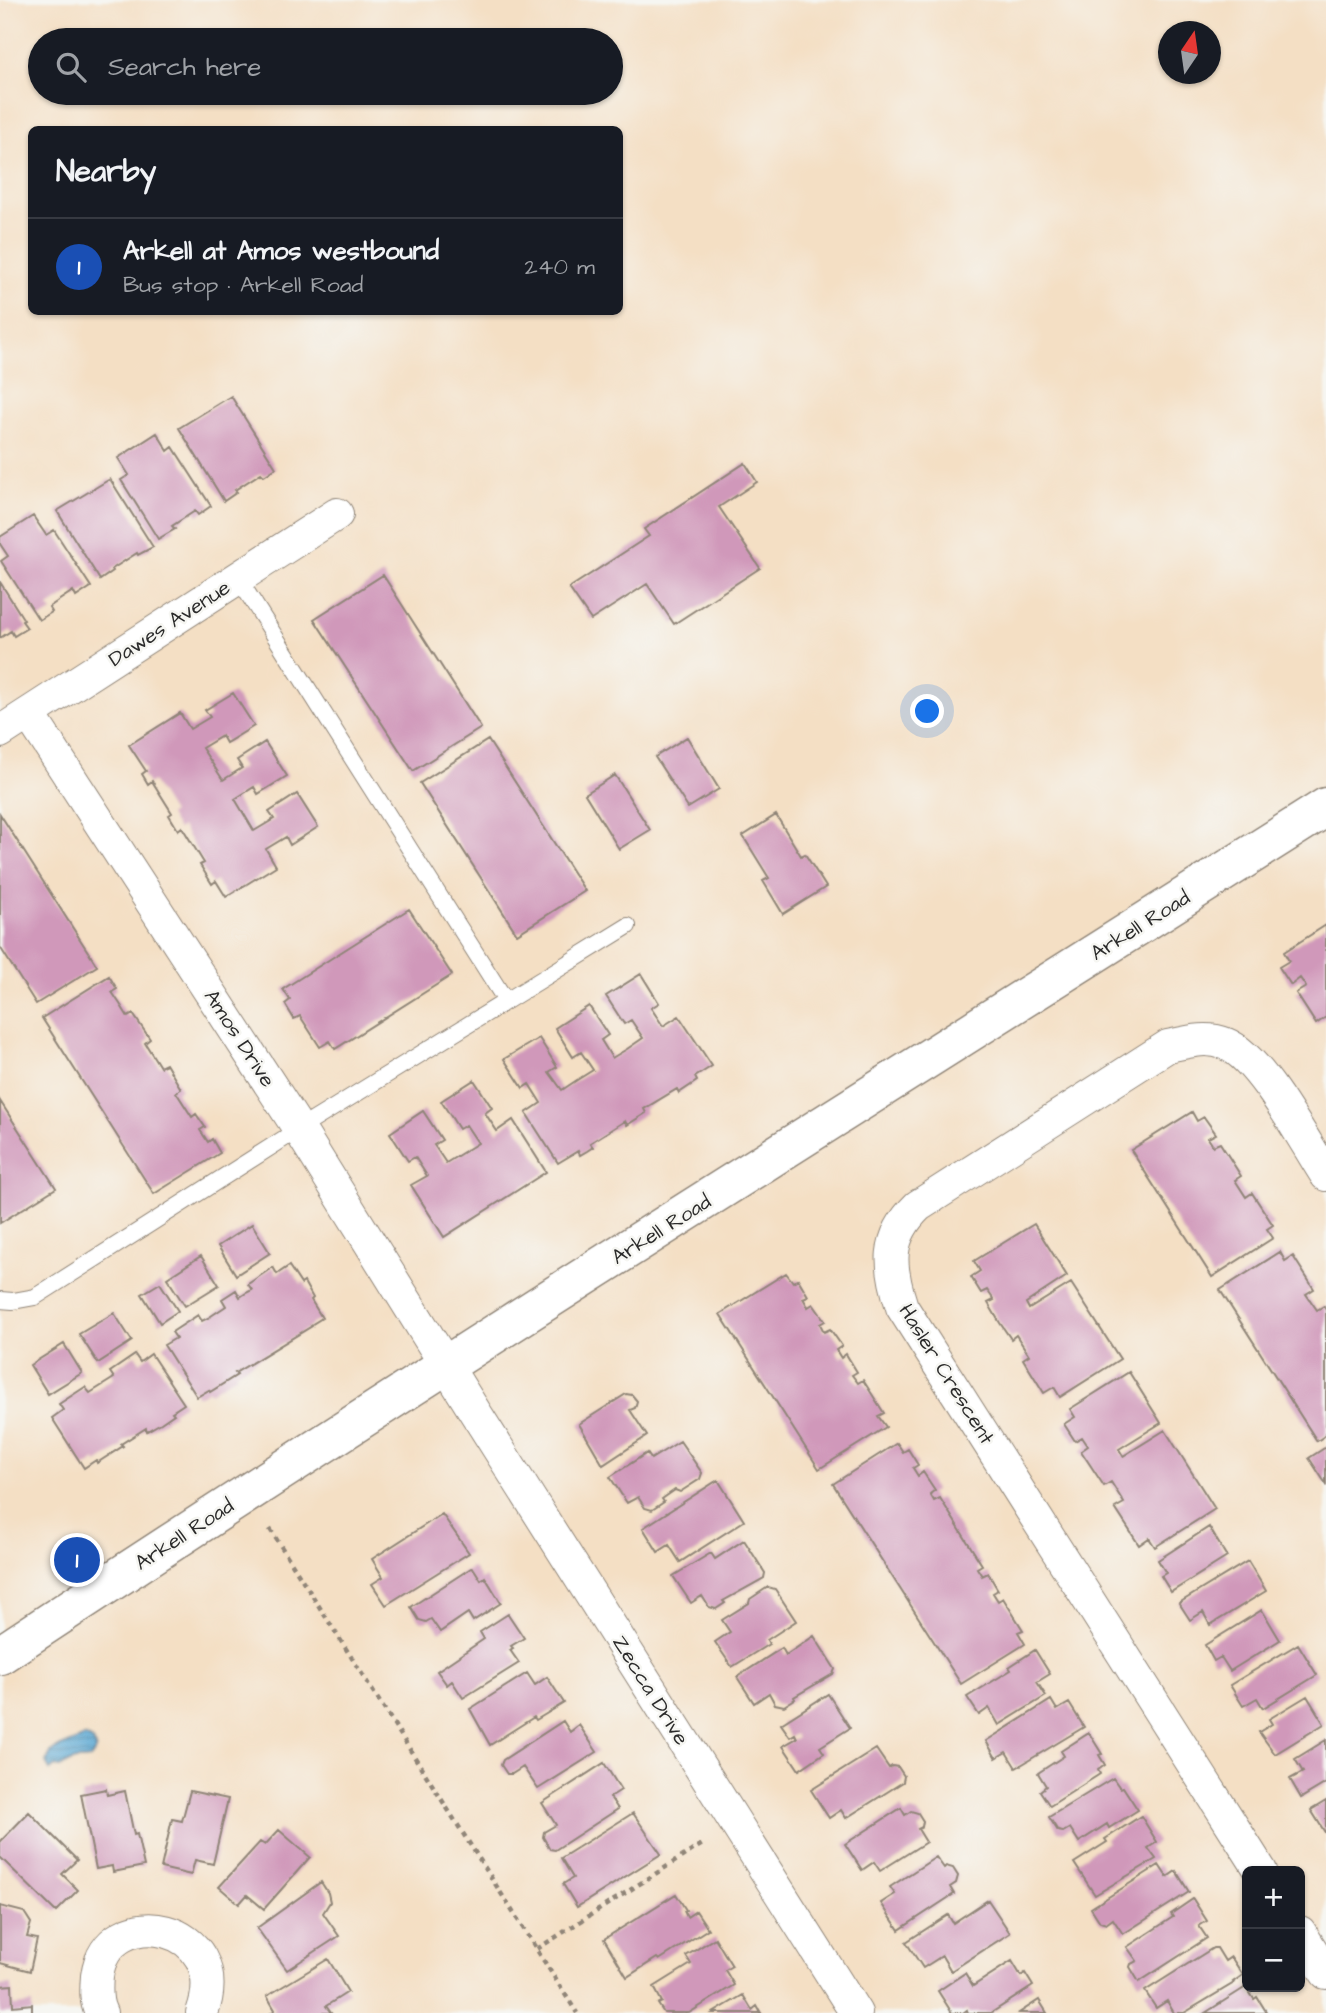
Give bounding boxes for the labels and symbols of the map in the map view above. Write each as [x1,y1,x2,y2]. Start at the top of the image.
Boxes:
north arrow [1158,21,1221,84]
street label: Dawes Avenue [103,573,236,674]
your location [910,694,944,728]
street label: Arkell Road [1085,883,1196,968]
street label: Amos Drive [197,984,282,1093]
street label: Arkell Road [606,1187,717,1272]
street label: Hasler Crescent [892,1298,1002,1450]
street label: Arkell Road [129,1491,240,1577]
pin: 1 [54,1534,100,1586]
street label: Zecca Drive [605,1630,696,1751]

